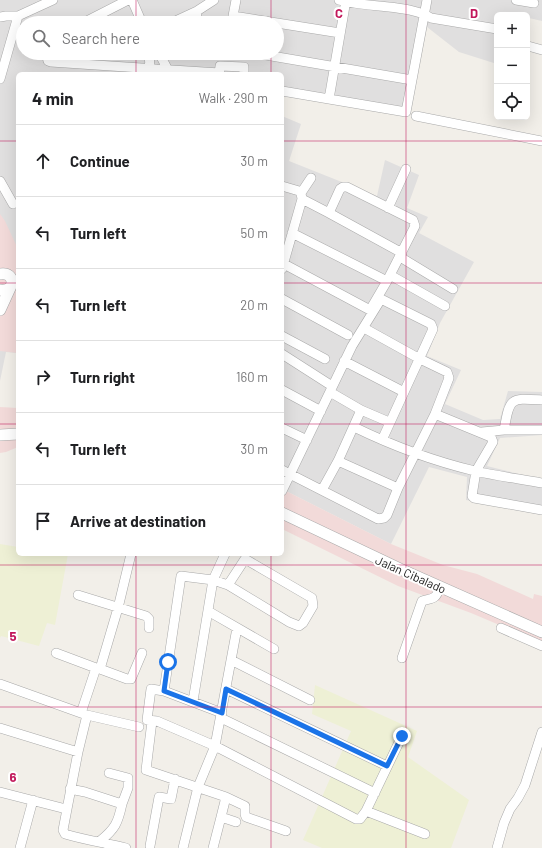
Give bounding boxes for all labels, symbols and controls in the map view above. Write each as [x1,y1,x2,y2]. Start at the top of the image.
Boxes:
text: C [335,5,343,21]
text: D [470,5,478,21]
map controls [494,12,530,120]
button: + [494,12,530,48]
search box [16,16,284,60]
icon: search [30,27,52,49]
text: Search here [62,29,140,47]
button: − [494,48,530,84]
button: locate [494,84,530,120]
text: 4 min [32,88,74,108]
text: Walk · 290 m [199,90,268,106]
icon: ahead [32,150,54,172]
text: Continue [70,152,130,170]
text: 30 m [241,153,268,169]
icon: left [32,222,54,244]
text: Turn left [70,224,126,242]
text: 50 m [241,225,268,241]
icon: left [32,294,54,316]
text: Turn left [70,296,126,314]
text: 20 m [240,297,268,313]
icon: right [32,366,54,388]
text: Turn right [70,368,135,386]
text: 160 m [236,369,268,385]
icon: left [32,438,54,460]
text: Turn left [70,440,126,458]
text: 30 m [241,441,268,457]
icon: arrive [32,510,54,532]
text: Arrive at destination [70,512,206,530]
street label: Jalan Cibalado [374,552,448,596]
text: 5 [9,628,17,644]
route start [159,653,177,671]
route end [393,727,411,745]
text: 6 [10,769,17,785]

